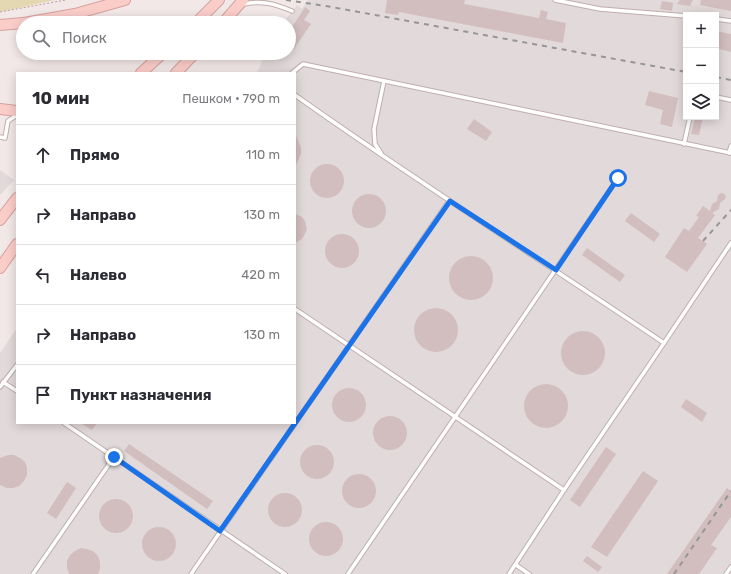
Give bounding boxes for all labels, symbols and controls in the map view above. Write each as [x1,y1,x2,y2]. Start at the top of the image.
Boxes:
map controls [683,12,719,120]
button: + [683,12,719,48]
search box [16,16,296,60]
icon: search [30,27,52,49]
text: Поиск [62,29,107,47]
button: − [683,48,719,84]
button: layers [683,84,719,120]
text: 10 мин [32,88,90,108]
text: Пешком · 790 m [182,91,280,106]
icon: ahead [32,144,54,166]
text: Прямо [70,146,120,164]
text: 110 m [246,147,280,162]
route start [609,169,627,187]
icon: right [32,204,54,226]
text: Направо [70,206,136,224]
text: 130 m [244,207,280,222]
icon: left [32,264,54,286]
text: Налево [70,266,127,284]
text: 420 m [241,267,280,282]
icon: right [32,324,54,346]
text: Направо [70,326,136,344]
text: 130 m [244,327,280,342]
icon: arrive [32,384,54,406]
text: Пункт назначения [70,386,212,404]
route end [105,448,123,466]

